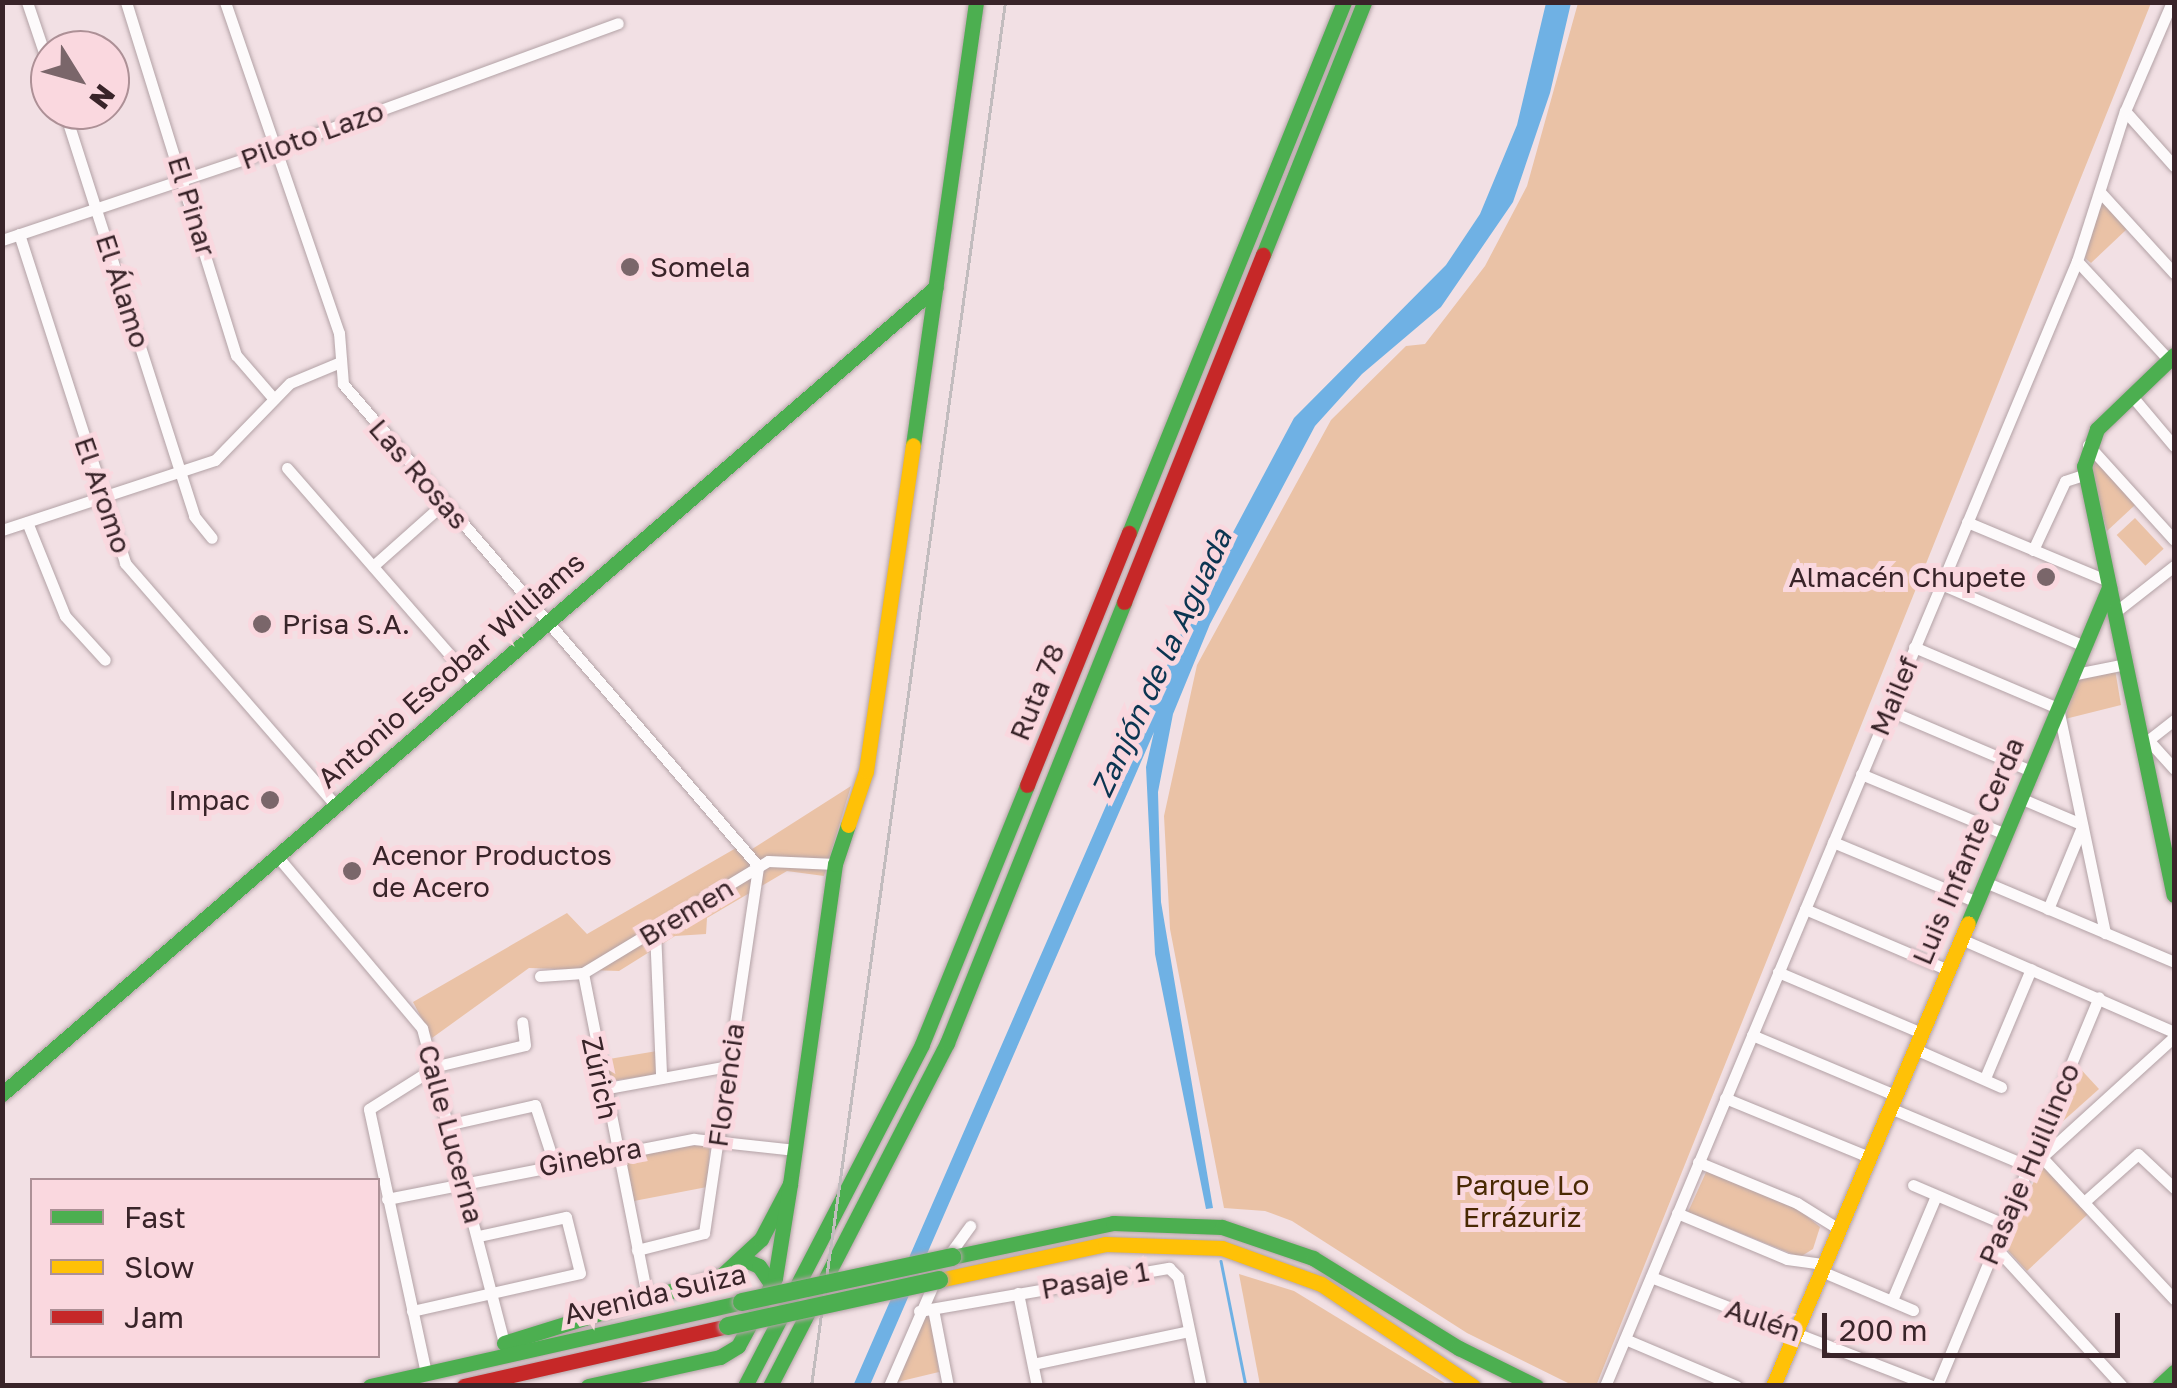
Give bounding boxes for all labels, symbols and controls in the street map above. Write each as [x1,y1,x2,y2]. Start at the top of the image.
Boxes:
north arrow [30,30,130,130]
text: N [83,79,122,116]
street label: Piloto Lazo [236,94,388,176]
street label: El Pinar [161,152,223,260]
street label: El Álamo [89,230,157,352]
place label: Somela [650,250,751,284]
marker: Somela [619,256,641,278]
street label: Las Rosas [362,412,476,536]
street label: El Aromo [67,432,139,558]
water label: Zanjón de la Aguada [1083,523,1239,803]
street label: Antonio Escobar Williams [311,545,591,795]
place label: Almacén Chupete [1788,560,2026,594]
marker: Almacén Chupete [2035,566,2057,588]
place label: Prisa S.A. [282,607,410,641]
marker: Prisa S.A. [251,613,273,635]
street label: Ruta 78 [1002,639,1072,745]
street label: Mailef [1862,652,1926,740]
street label: Luis Infante Cerda [1905,732,2031,970]
place label: Impac [168,783,250,817]
marker: Impac [259,789,281,811]
place label: Acenor Productos de Acero [372,838,612,904]
marker: Acenor Productos de Acero [341,860,363,882]
street label: Bremen [633,871,739,953]
street label: Florencia [701,1021,751,1149]
street label: Zúrich [575,1033,625,1123]
street label: Calle Lucerna [411,1041,491,1227]
street label: Pasaje Huillinco [1971,1058,2087,1270]
street label: Ginebra [536,1131,644,1183]
park label: Parque Lo Errázuriz [1455,1168,1589,1234]
legend [30,1178,380,1358]
text: Fast [124,1199,186,1235]
text: Slow [124,1249,195,1285]
street label: Pasaje 1 [1038,1254,1152,1306]
street label: Avenida Suiza [561,1257,749,1331]
street label: Aulén [1721,1292,1805,1348]
scale bar [1827,1293,2124,1355]
text: Jam [124,1299,184,1335]
text: 200 m [1839,1312,1928,1348]

